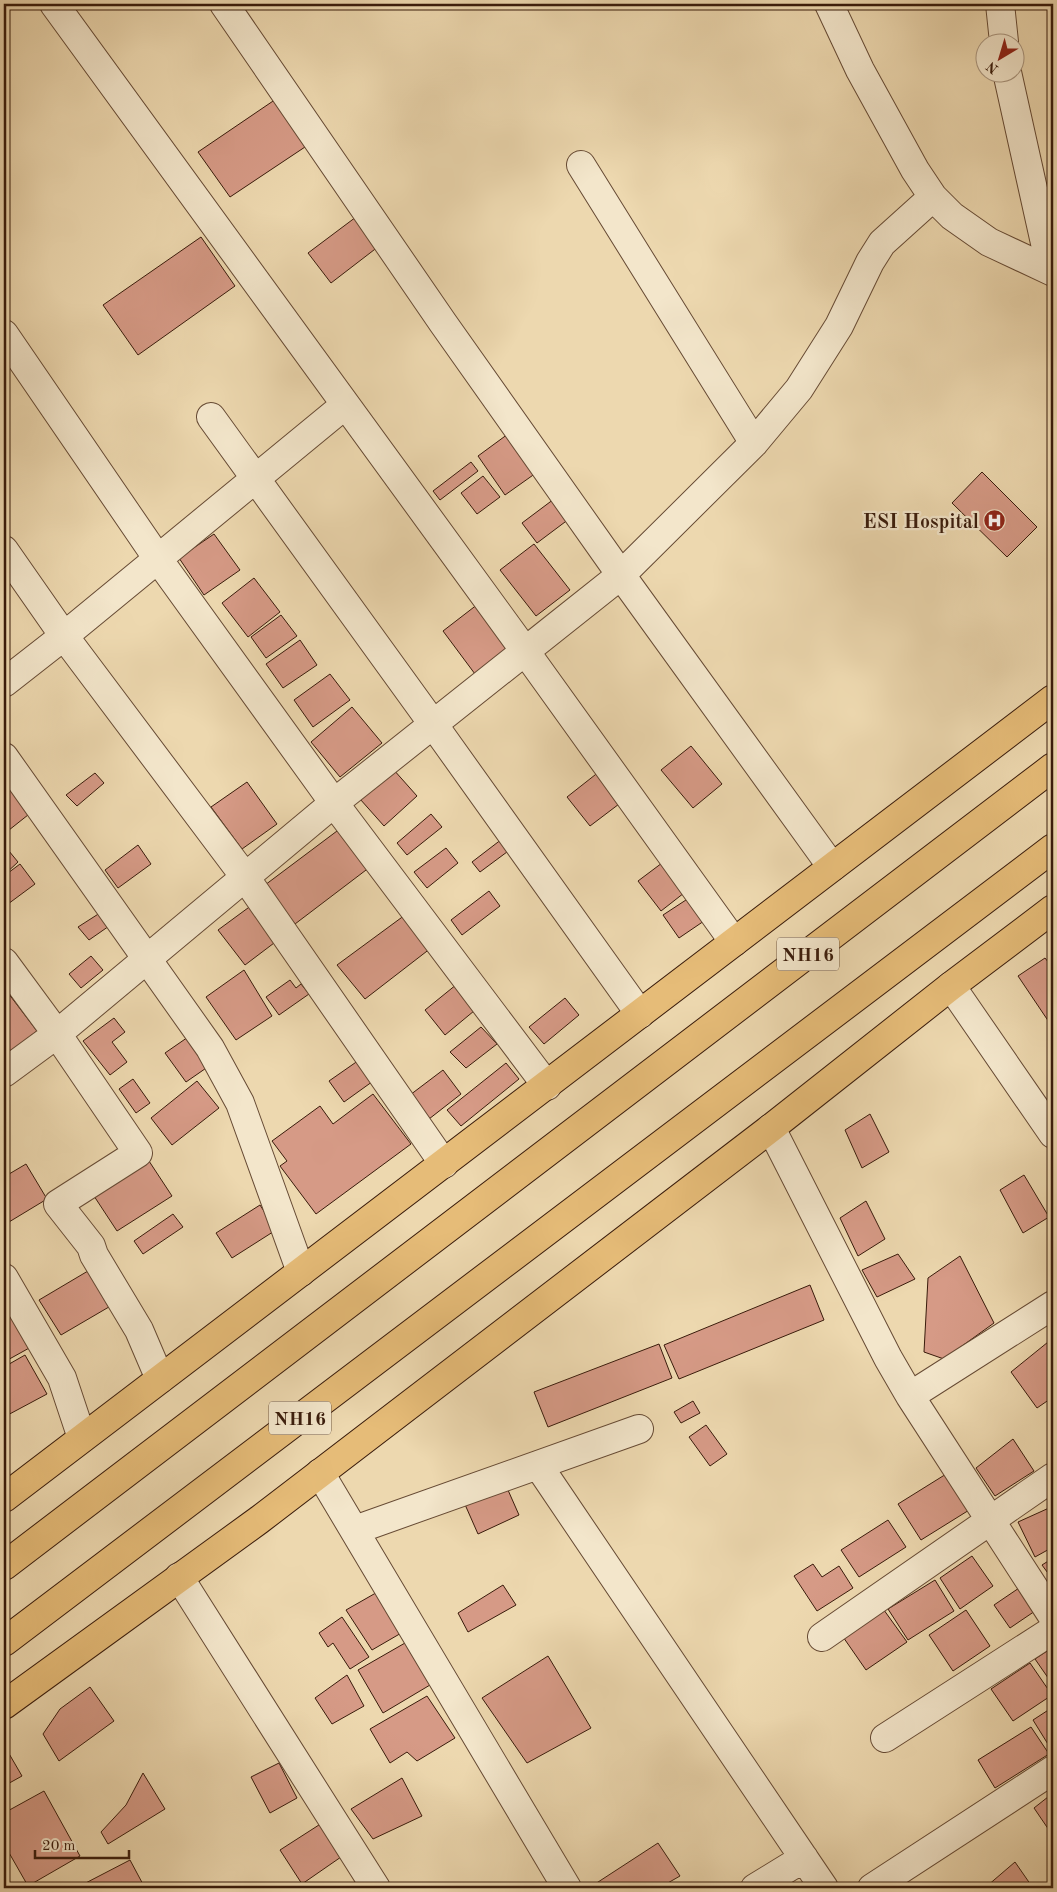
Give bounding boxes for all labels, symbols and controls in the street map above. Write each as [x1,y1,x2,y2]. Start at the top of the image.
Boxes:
north arrow [974,32,1024,82]
text: N [984,58,1001,76]
hospital icon: ESI Hospital [983,509,1007,533]
place label: ESI Hospital [863,513,979,533]
road number: NH16 [777,938,839,971]
road number: NH16 [269,1402,331,1435]
scale bar [35,1827,129,1859]
text: 20 m [42,1839,76,1854]

